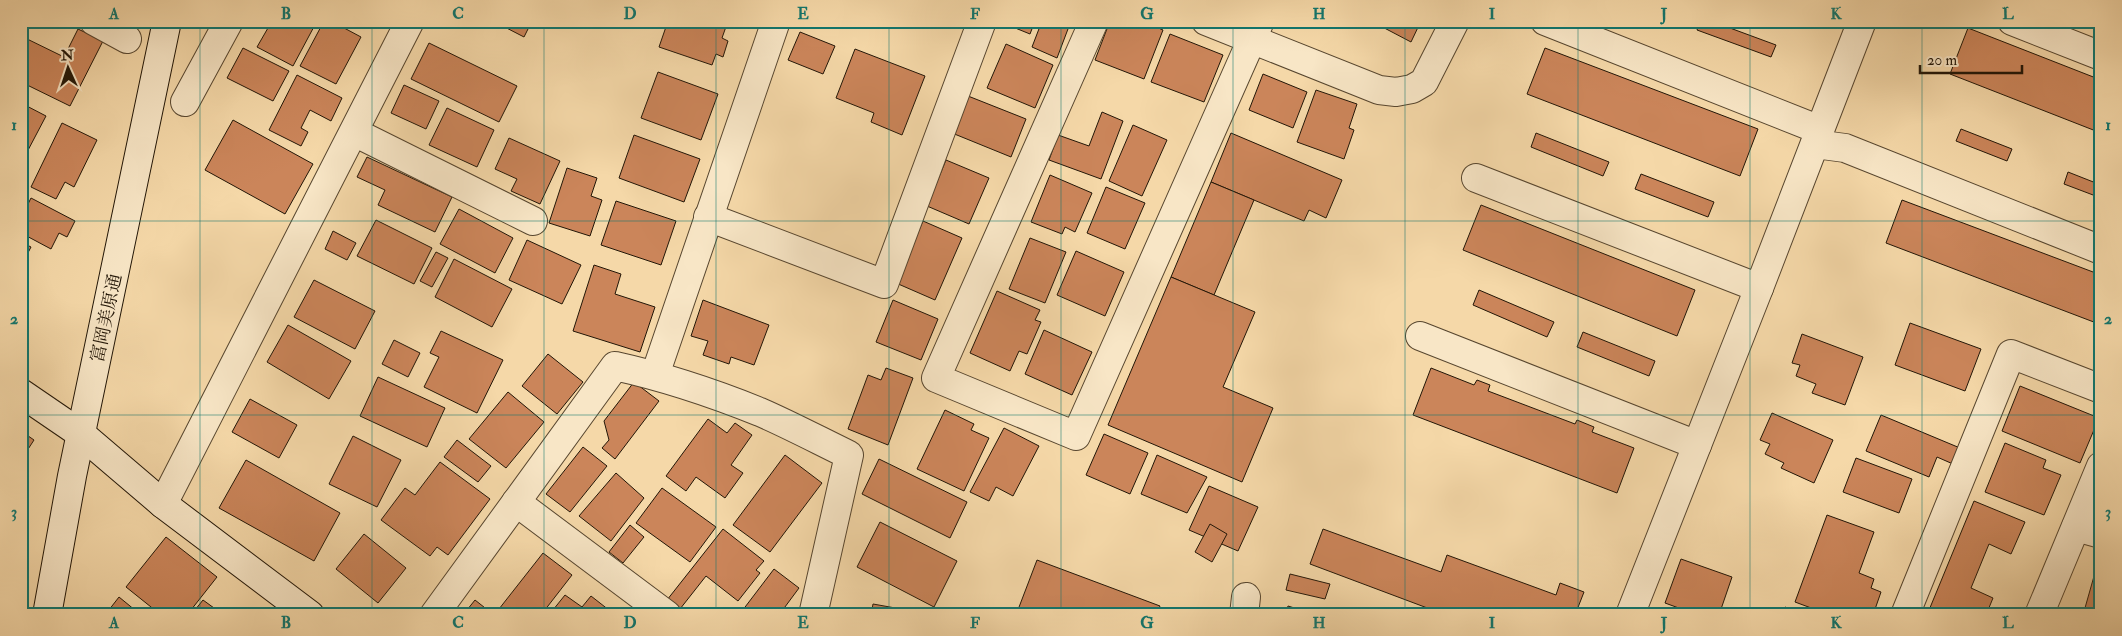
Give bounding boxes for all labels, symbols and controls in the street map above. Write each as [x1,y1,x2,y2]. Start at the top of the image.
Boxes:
text: A [108,4,120,24]
text: B [281,4,291,24]
text: C [452,4,464,24]
text: D [623,4,637,24]
text: E [797,4,809,24]
text: F [970,4,980,24]
text: G [1140,4,1154,24]
text: H [1312,4,1326,24]
text: I [1489,4,1496,24]
text: J [1660,4,1668,25]
text: K [1830,4,1842,24]
text: L [2002,4,2014,24]
north arrow [42,42,92,92]
scale bar [1920,42,2022,74]
text: N [60,47,75,64]
text: 20 m [1927,51,1957,70]
text: 1 [11,115,17,135]
text: 1 [2105,115,2111,135]
street label: 富岡美原通 [86,272,127,365]
text: 2 [10,309,18,329]
text: 2 [2104,309,2112,329]
text: 3 [11,502,17,522]
text: 3 [2105,502,2111,522]
text: A [108,613,120,633]
text: B [281,613,291,633]
text: C [452,613,464,633]
text: D [623,613,637,633]
text: E [797,613,809,633]
text: F [970,613,980,633]
text: G [1140,613,1154,633]
text: H [1312,613,1326,633]
text: I [1489,613,1496,633]
text: J [1660,613,1668,634]
text: K [1830,613,1842,633]
text: L [2002,613,2014,633]

